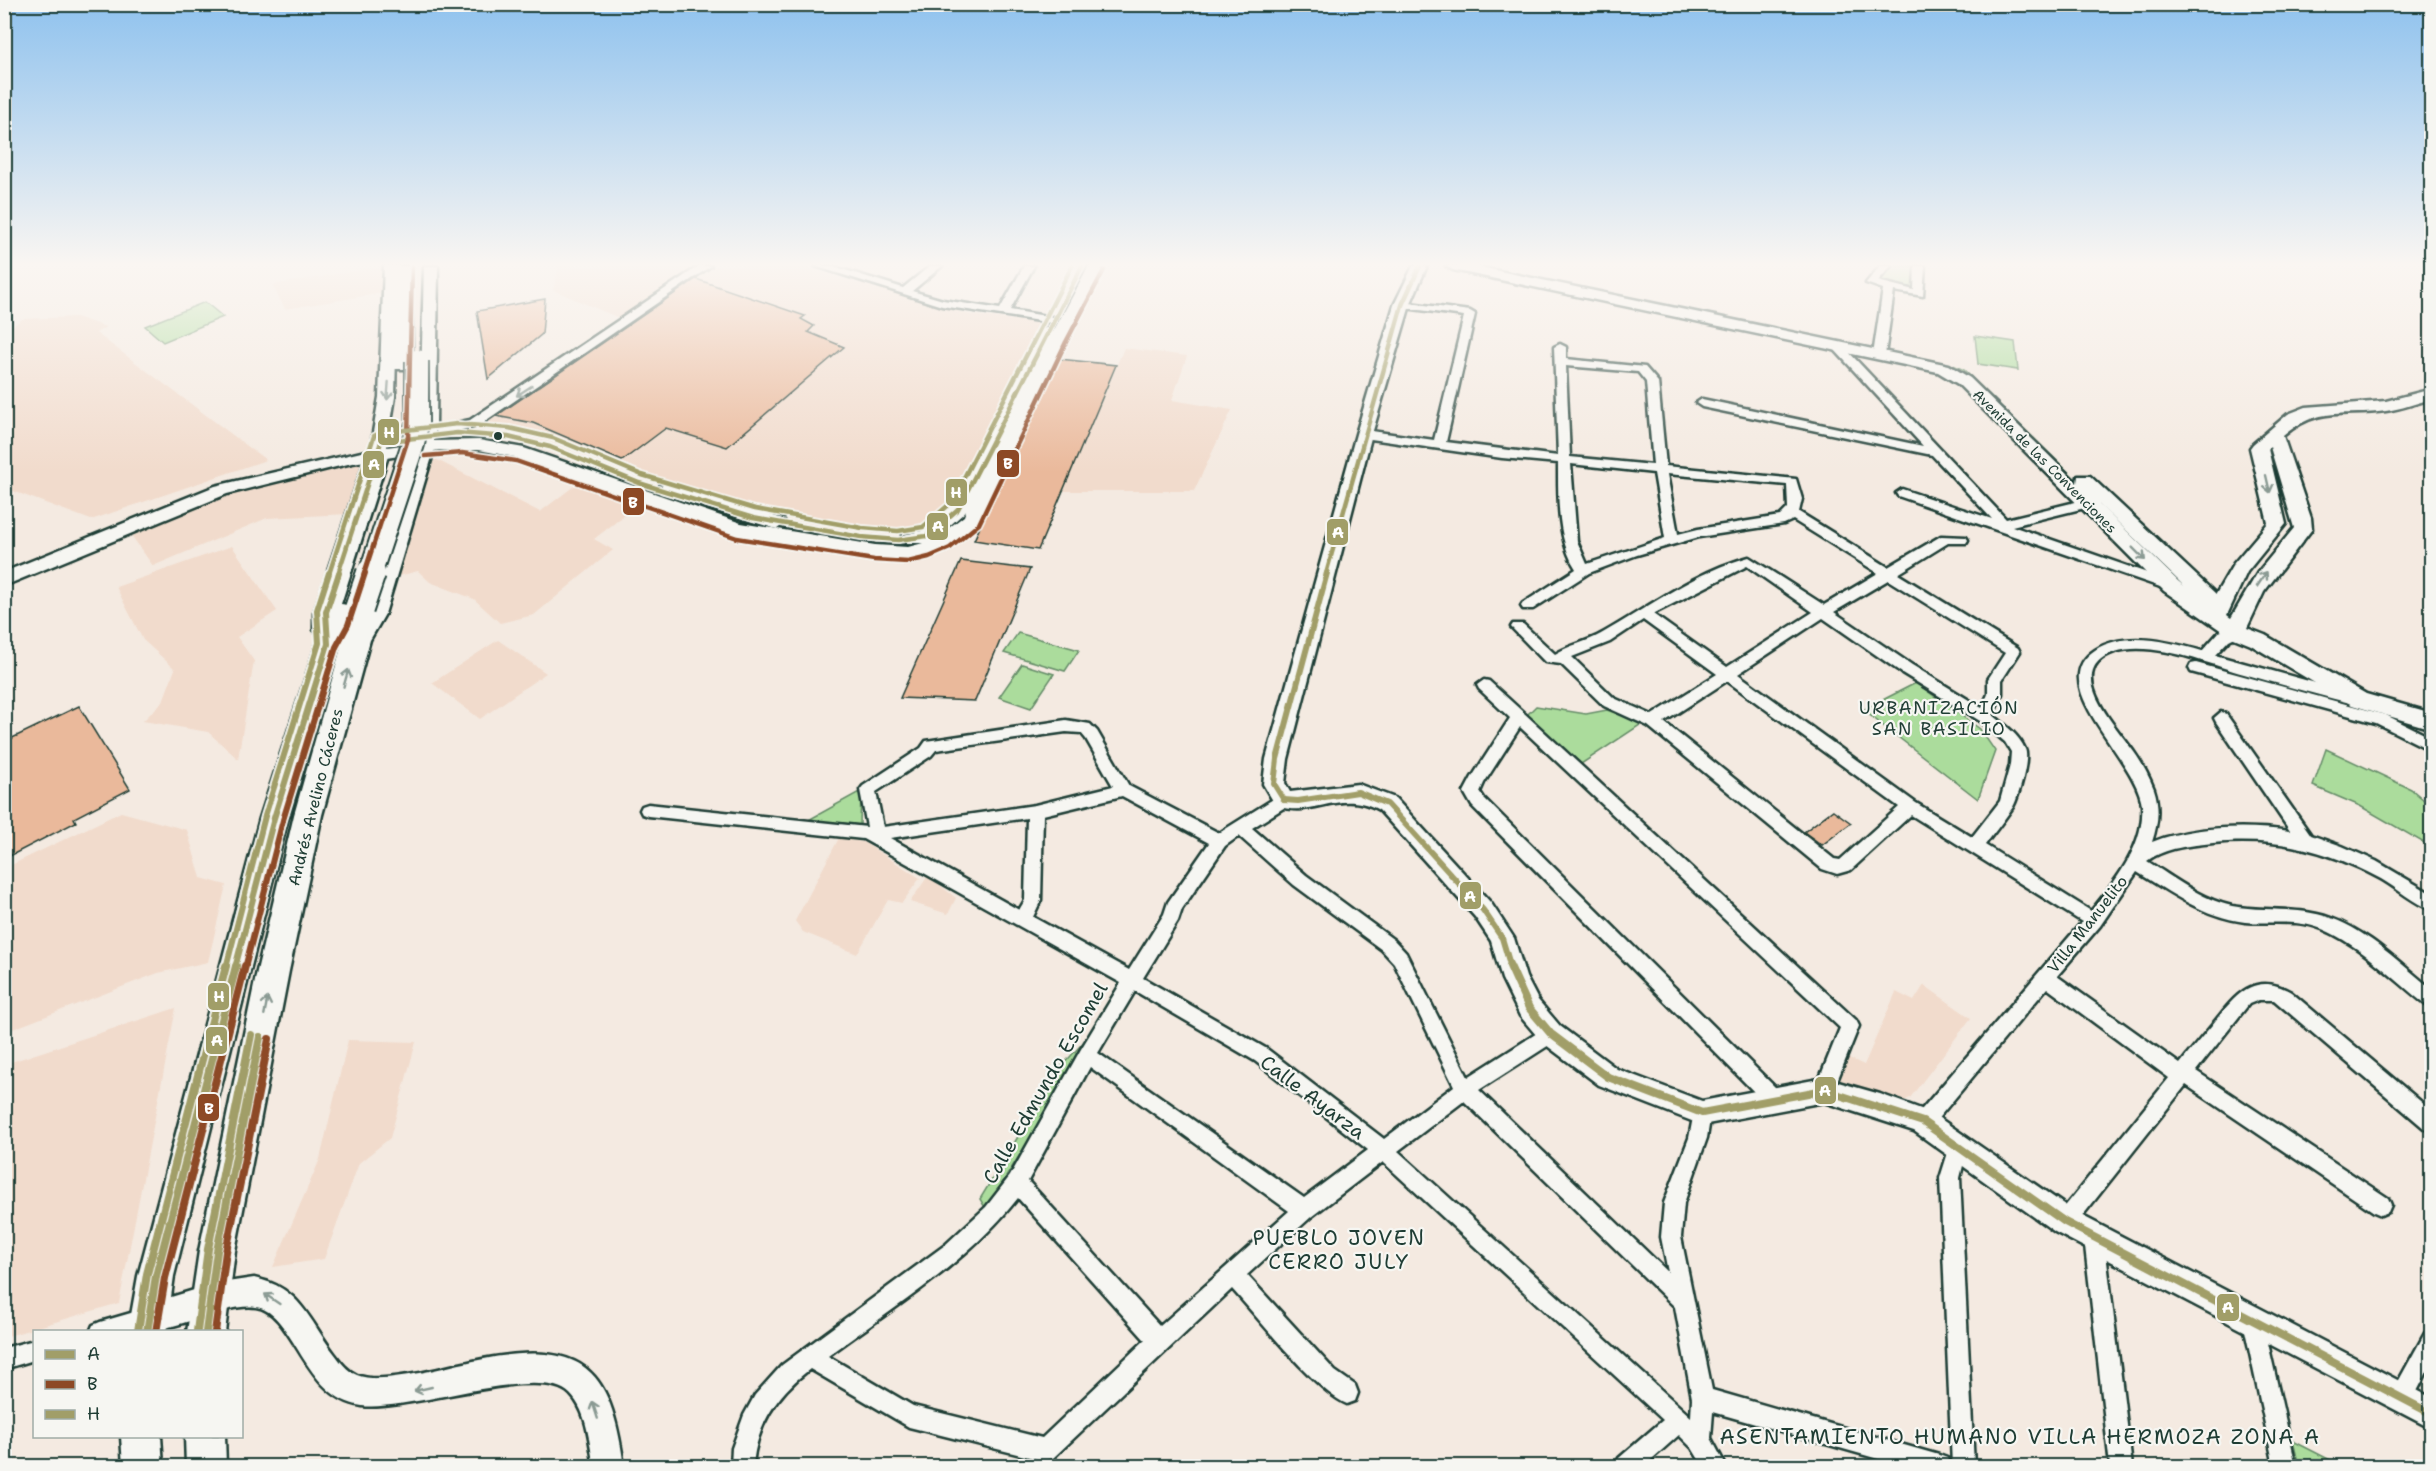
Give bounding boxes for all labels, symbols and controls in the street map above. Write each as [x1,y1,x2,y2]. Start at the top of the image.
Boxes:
one-way arrow [382,380,393,400]
one-way arrow [515,385,532,398]
street label: Avenida de las Convenciones [1969,385,2121,537]
line badge: H [377,418,400,446]
text: H [383,422,395,443]
unlabelled marker [492,430,504,442]
line badge: B [996,449,1020,478]
line badge: A [362,450,385,479]
text: B [1003,453,1013,474]
text: A [368,454,380,475]
one-way arrow [2263,474,2274,494]
line badge: H [945,478,968,507]
text: H [950,482,962,503]
line badge: B [622,487,645,516]
text: B [628,492,638,513]
line badge: A [926,512,949,541]
text: A [932,516,944,537]
line badge: A [1326,518,1349,546]
text: A [1332,522,1344,543]
one-way arrow [2132,547,2147,562]
one-way arrow [2256,572,2268,588]
one-way arrow [341,668,353,687]
district label: URBANIZACIÓN SAN BASILIO [1859,696,2019,741]
street label: Andrés Avelino Cáceres [283,706,348,888]
street label: Villa Manuelito [2043,871,2132,977]
line badge: A [1459,881,1482,910]
text: A [1464,886,1476,907]
street label: Calle Edmundo Escomel [977,977,1113,1189]
line badge: H [207,982,230,1011]
text: H [213,986,225,1007]
one-way arrow [261,996,272,1016]
line badge: A [205,1026,228,1055]
text: A [211,1030,223,1051]
street label: Calle Ayarza [1255,1049,1371,1145]
line badge: A [1814,1076,1837,1105]
text: A [1819,1080,1831,1101]
line badge: B [197,1093,220,1122]
text: B [204,1098,214,1119]
district label: PUEBLO JOVEN CERRO JULY [1252,1224,1426,1276]
one-way arrow [263,1293,280,1306]
line badge: A [2216,1293,2240,1322]
text: A [2222,1297,2234,1318]
legend [33,1330,243,1438]
text: A [87,1342,100,1366]
text: B [87,1372,98,1396]
one-way arrow [413,1383,432,1395]
one-way arrow [588,1401,599,1420]
text: H [87,1402,100,1426]
district label: ASENTAMIENTO HUMANO VILLA HERMOZA ZONA A [1720,1423,2320,1451]

